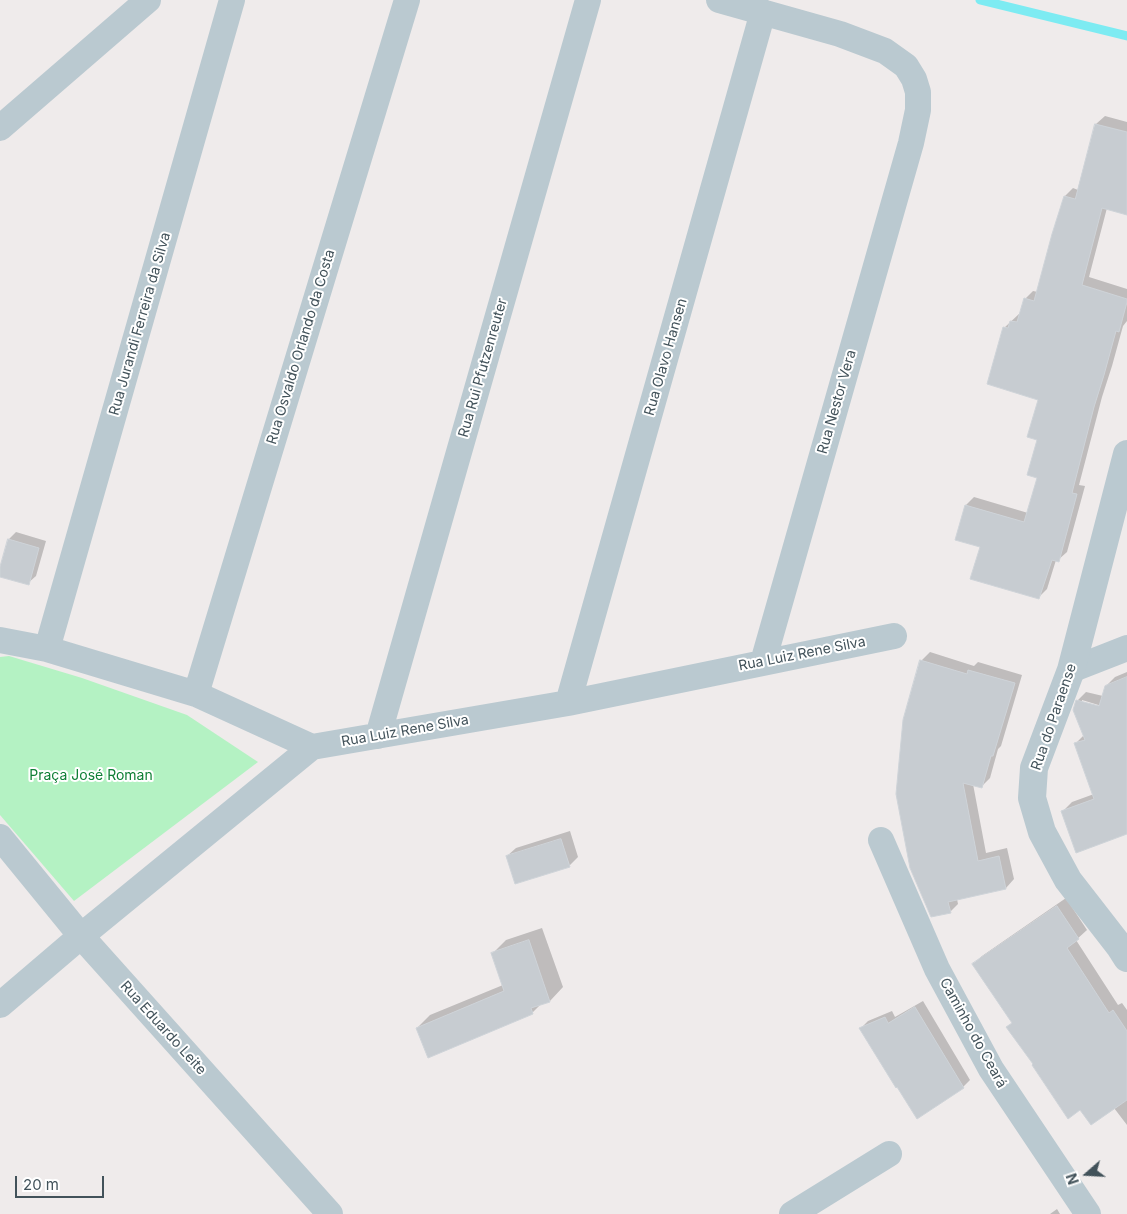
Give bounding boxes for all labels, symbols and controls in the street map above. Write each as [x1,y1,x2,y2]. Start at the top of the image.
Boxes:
street label: Rua Jurandi Ferreira da Silva [106,231,174,417]
street label: Rua Osvaldo Orlando da Costa [263,248,339,446]
street label: Rua Rui Pfutzenreuter [455,296,511,440]
street label: Rua Olavo Hansen [641,296,691,418]
street label: Rua Nestor Vera [814,348,860,456]
street label: Rua Luiz Rene Silva [737,633,867,675]
street label: Rua do Paraense [1028,661,1080,773]
street label: Rua Luiz Rene Silva [340,712,470,750]
park label: Praça José Roman [29,768,153,784]
street label: Caminho do Ceará [936,975,1010,1091]
street label: Rua Eduardo Leite [117,978,209,1078]
north arrow [1062,1149,1112,1199]
scale bar [18,1166,106,1198]
text: N [1063,1171,1082,1187]
text: 20 m [23,1175,59,1194]

